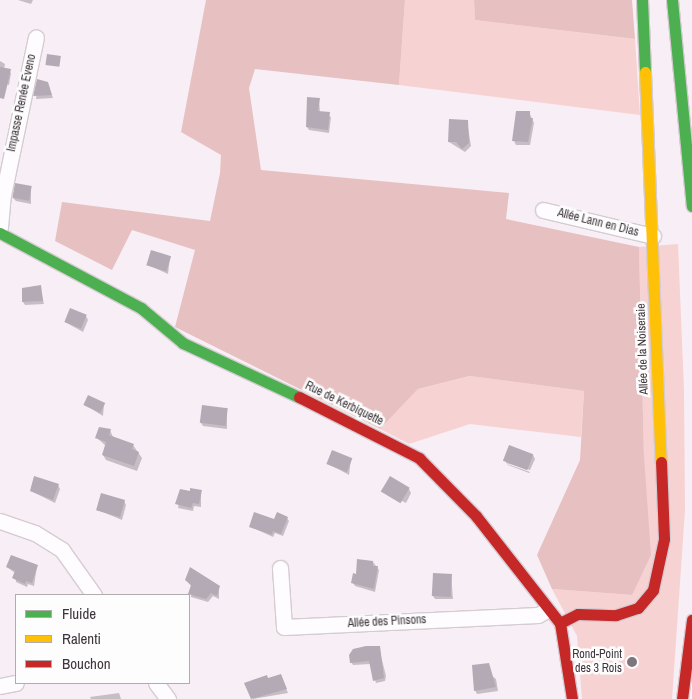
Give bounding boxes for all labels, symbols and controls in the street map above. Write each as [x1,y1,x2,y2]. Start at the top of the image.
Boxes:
street label: Impasse Renée Eveno [5,53,39,153]
street label: Allée Lann en Dias [556,206,640,240]
street label: Allée de la Noiseraie [634,303,652,395]
street label: Rue de Kerbiquette [302,379,386,429]
legend [15,594,190,684]
text: Fluide [62,603,96,624]
street label: Allée des Pinsons [347,613,427,631]
text: Ralenti [62,628,101,649]
place label: Rond-Point des 3 Rois [572,648,622,676]
text: Bouchon [62,653,111,674]
marker: Rond-Point des 3 Rois [626,656,638,668]

